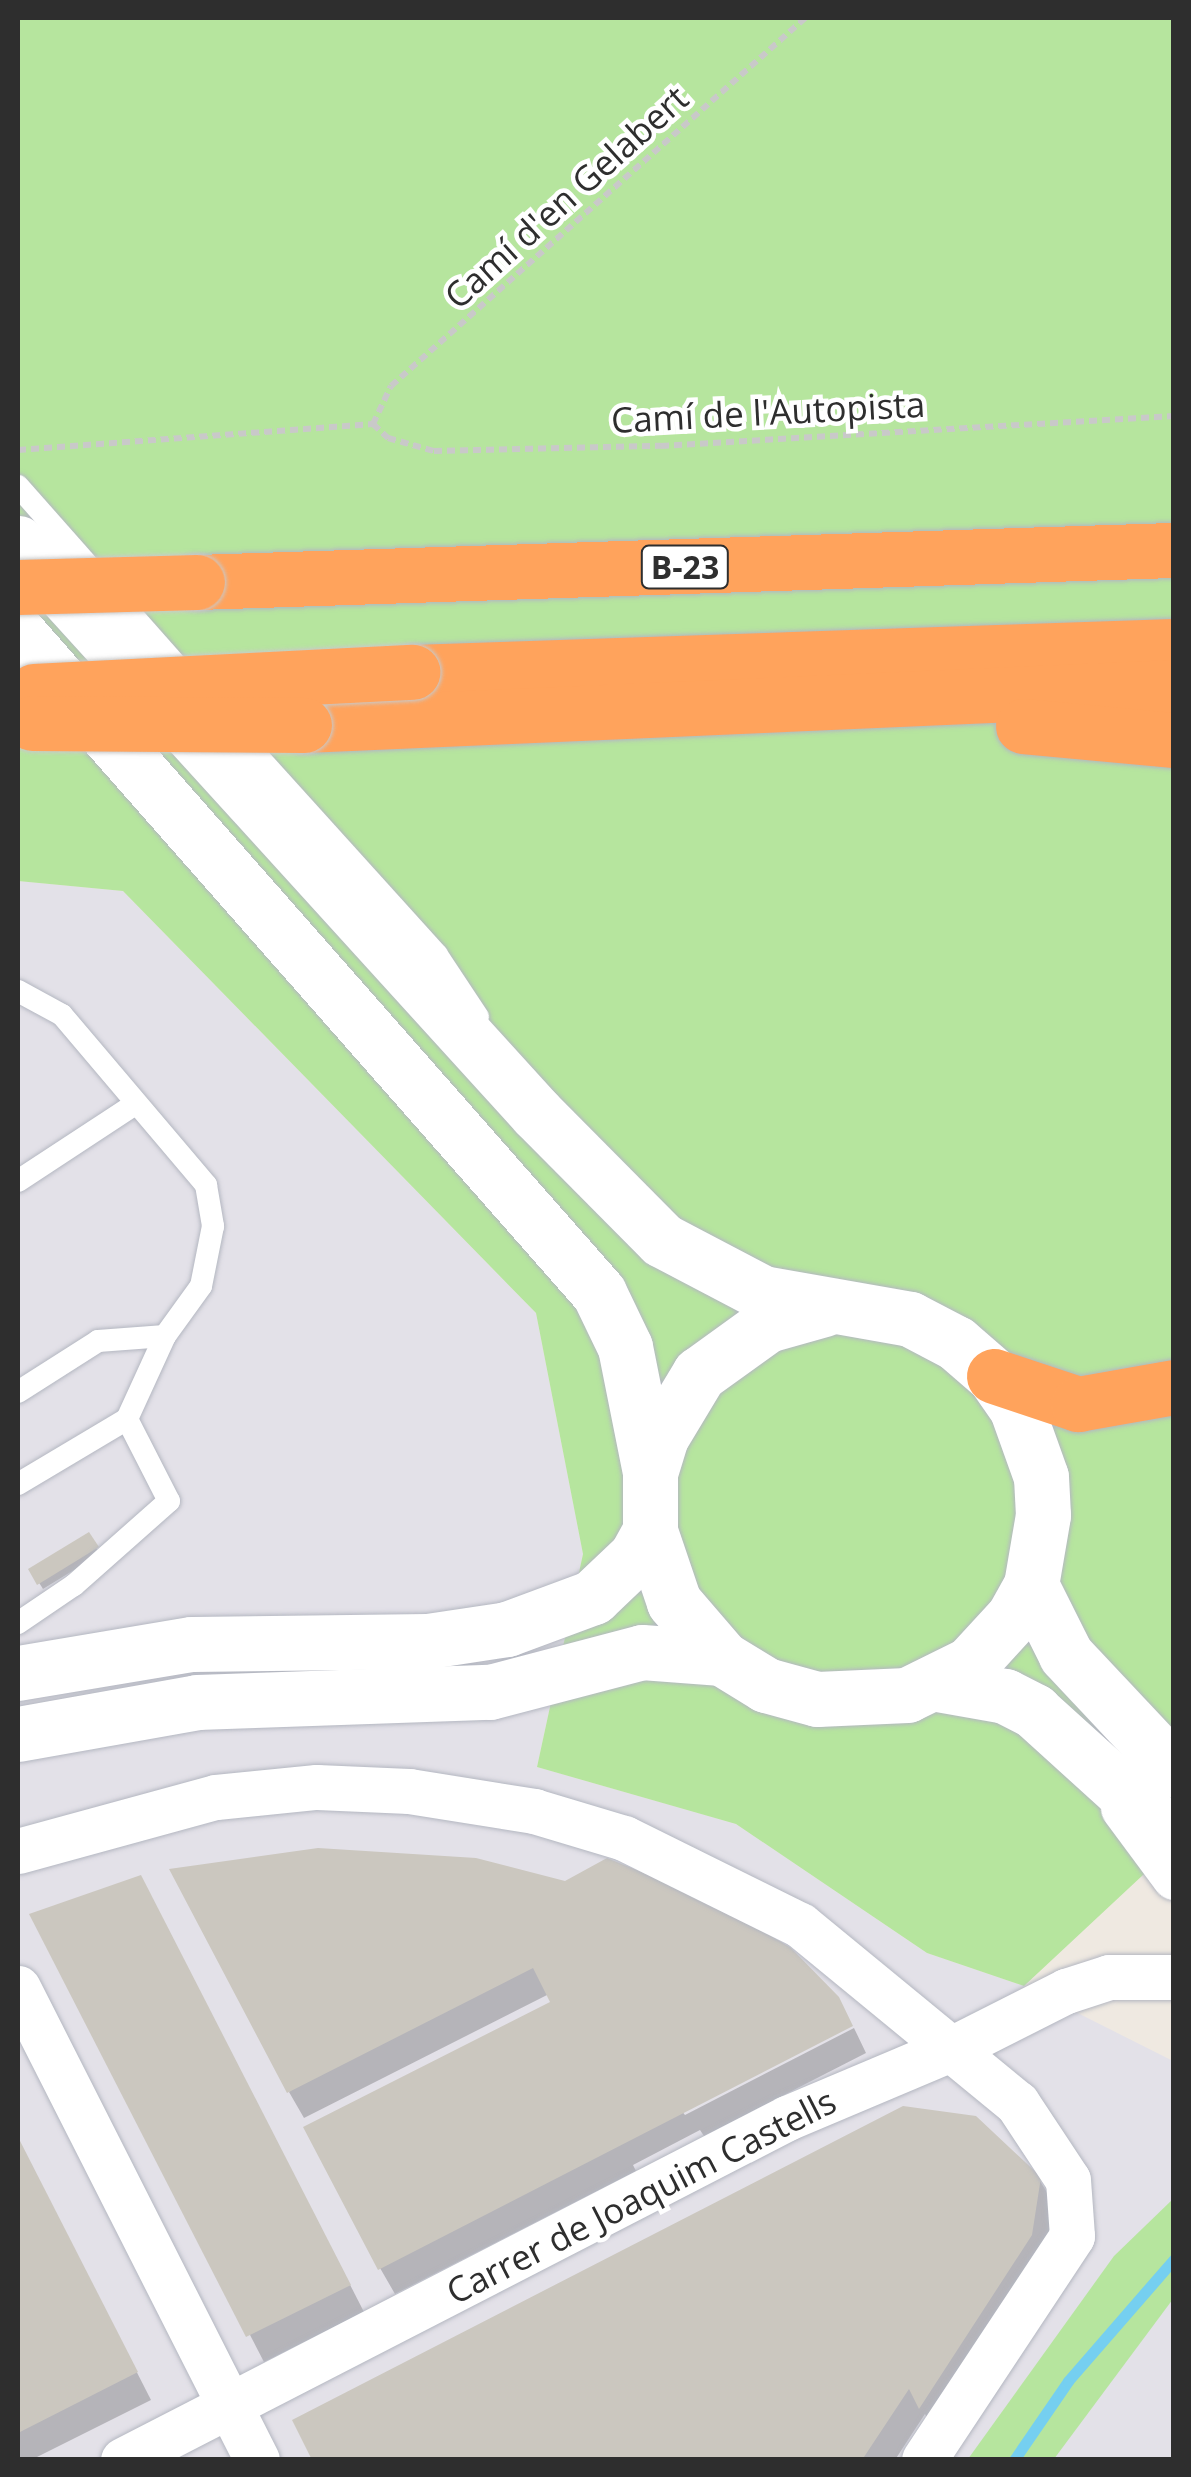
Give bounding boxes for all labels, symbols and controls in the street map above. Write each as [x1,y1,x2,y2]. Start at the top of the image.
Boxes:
street label: Camí d'en Gelabert [436,77,696,317]
street label: Camí de l'Autopista [610,383,926,441]
road number: B-23 [640,540,730,594]
street label: Carrer de Joaquim Castells [439,2079,843,2313]

